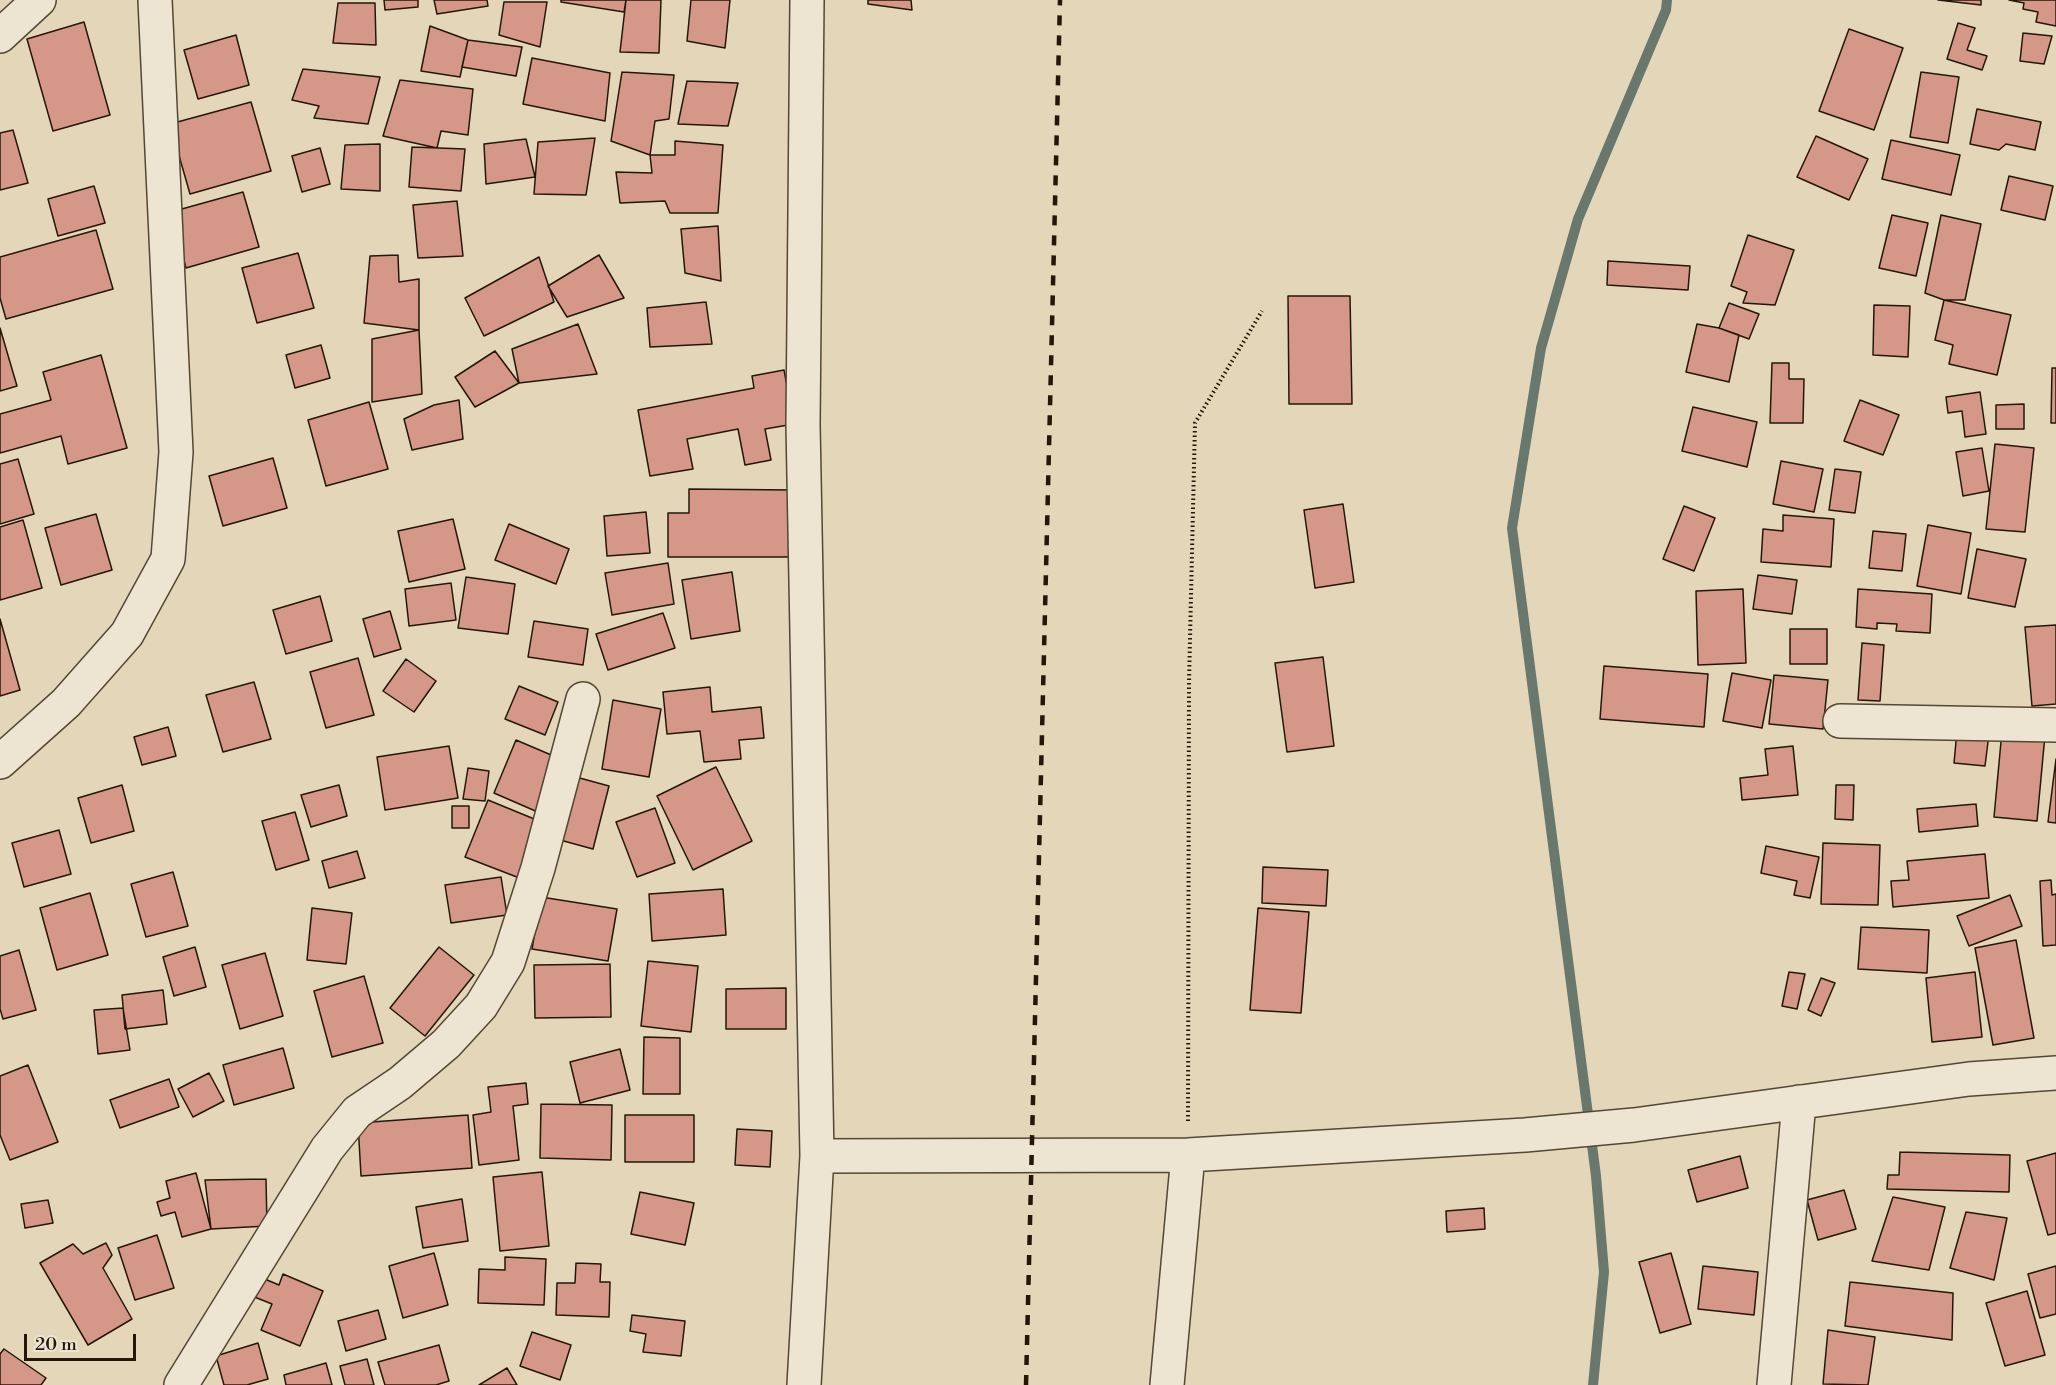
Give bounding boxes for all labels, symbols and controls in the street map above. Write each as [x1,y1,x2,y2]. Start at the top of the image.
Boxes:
scale bar [27,1322,140,1360]
text: 20 m [35,1333,77,1356]

